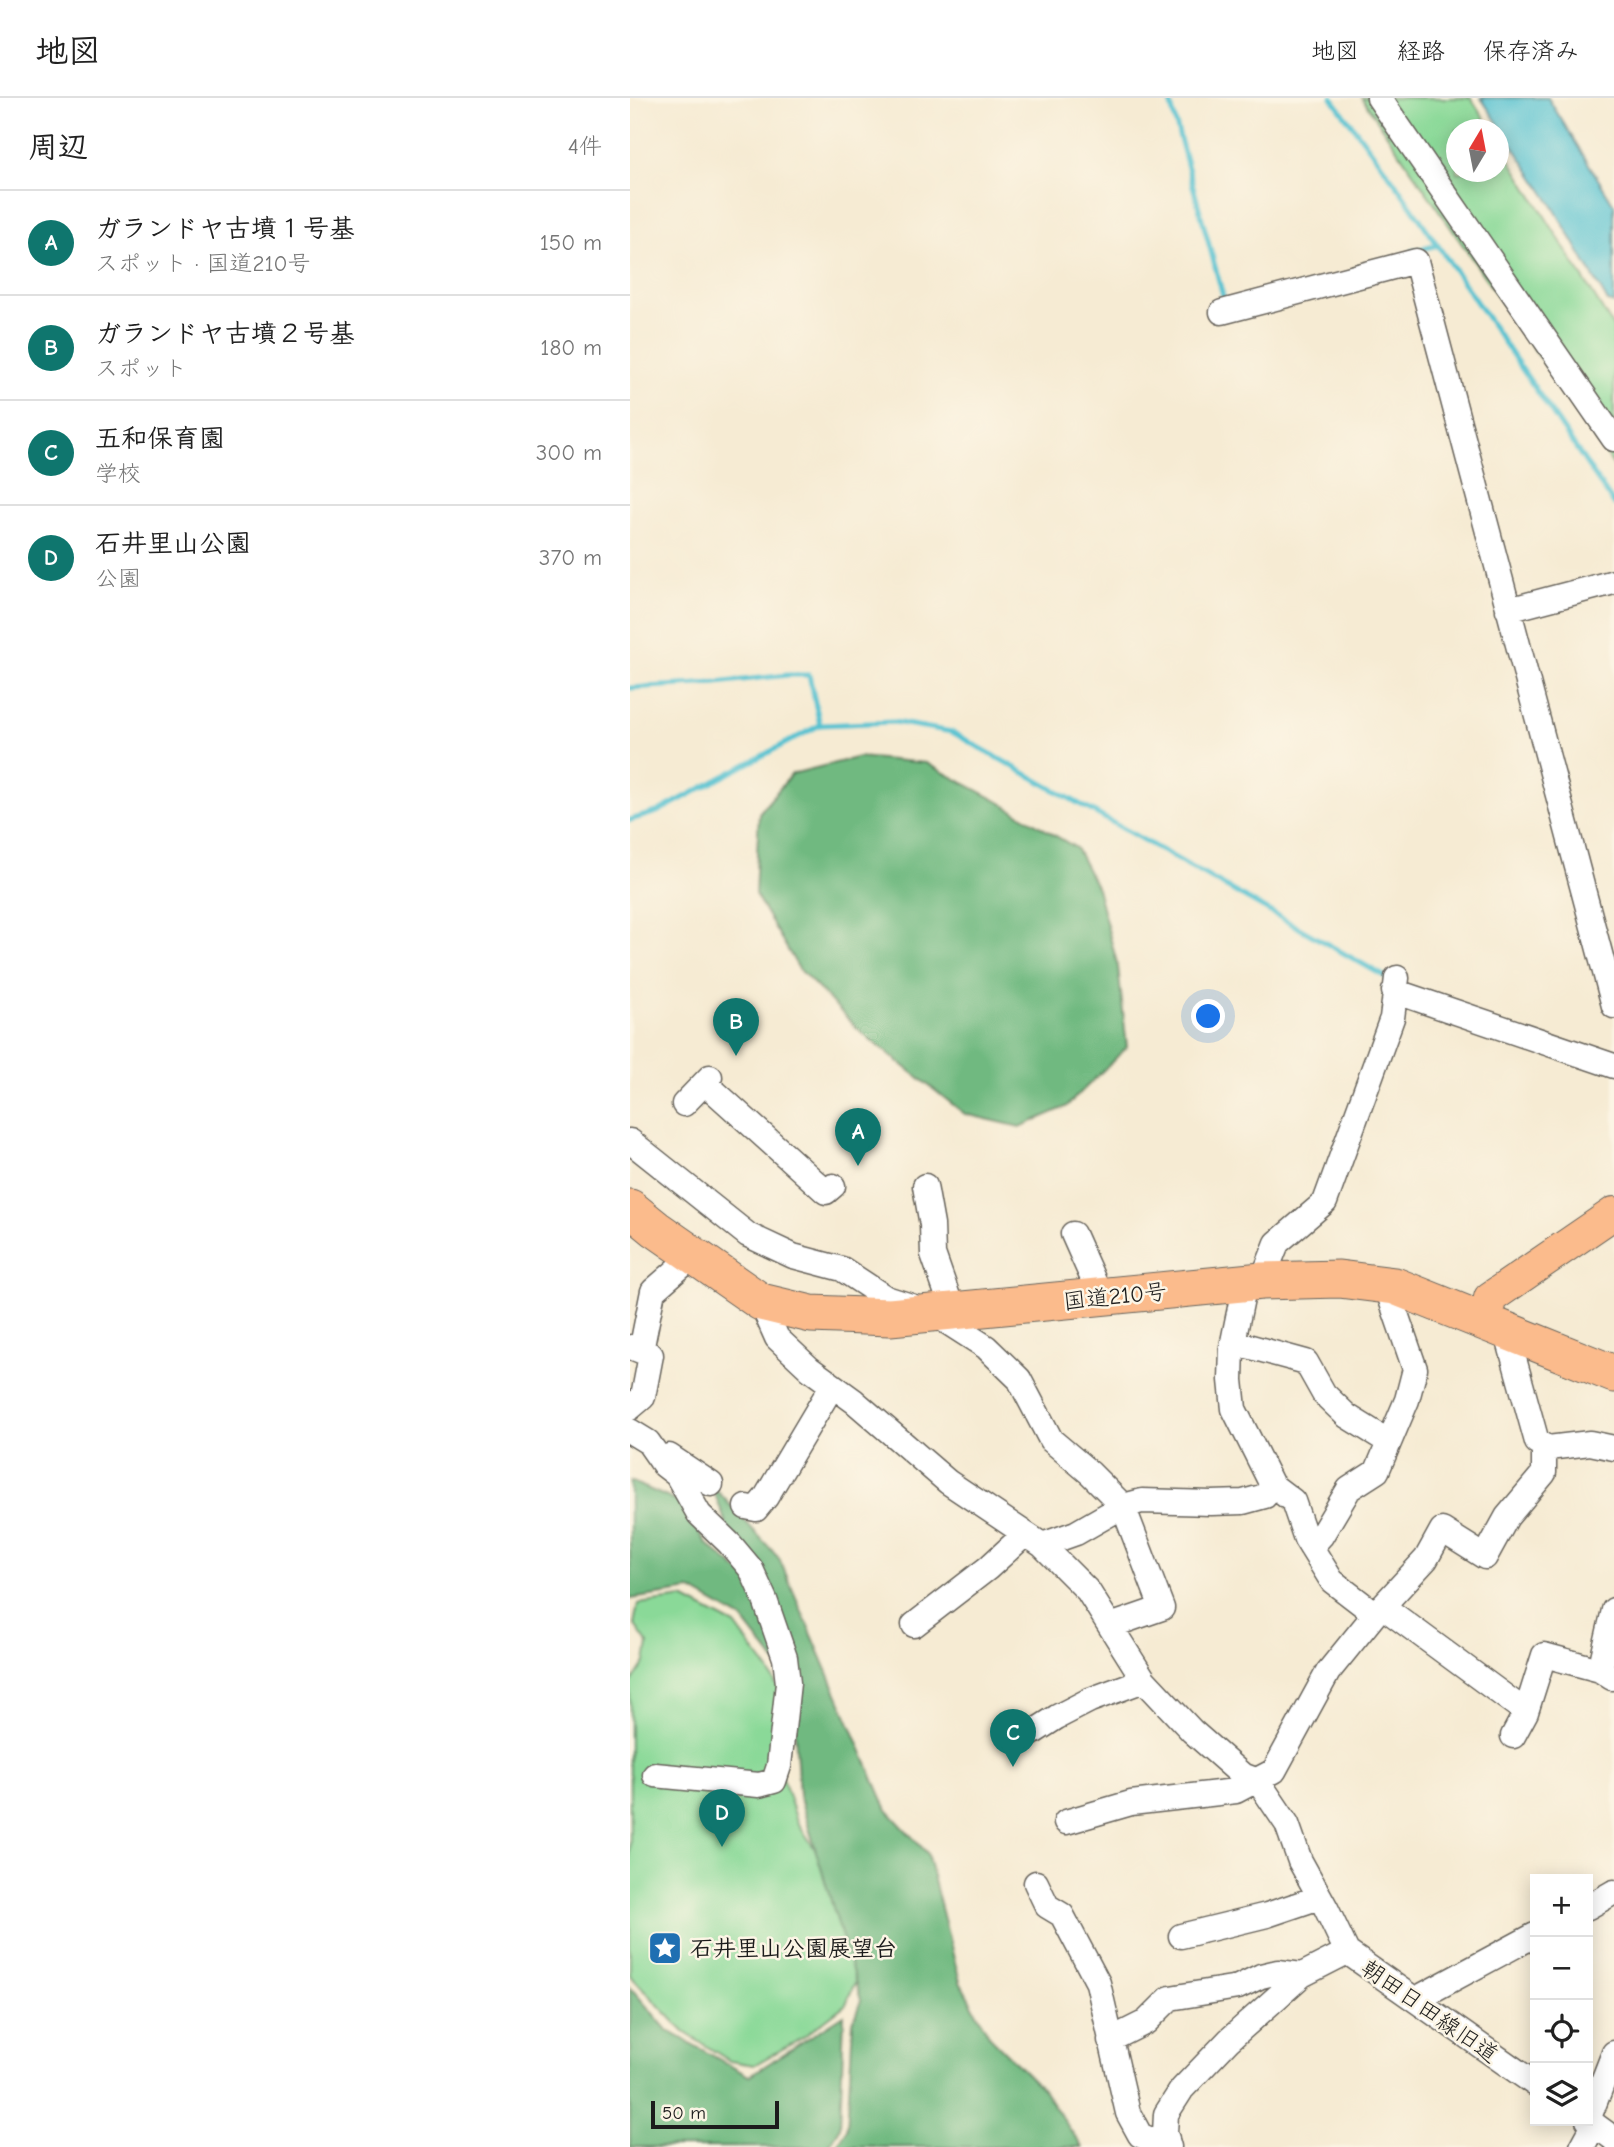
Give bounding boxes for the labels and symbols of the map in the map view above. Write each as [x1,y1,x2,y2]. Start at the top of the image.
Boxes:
north arrow [1446,119,1509,182]
pin: B [713,998,759,1056]
your location [1191,999,1225,1033]
pin: A [835,1108,881,1166]
street label: 国道210号 [1062,1278,1168,1315]
pin: C [990,1709,1036,1767]
pin: D [699,1789,745,1847]
place icon: 石井里山公園展望台 [646,1929,684,1967]
place label: 石井里山公園展望台 [690,1935,897,1962]
street label: 朝田日田線旧道 [1356,1954,1503,2069]
scale bar [651,2098,779,2130]

